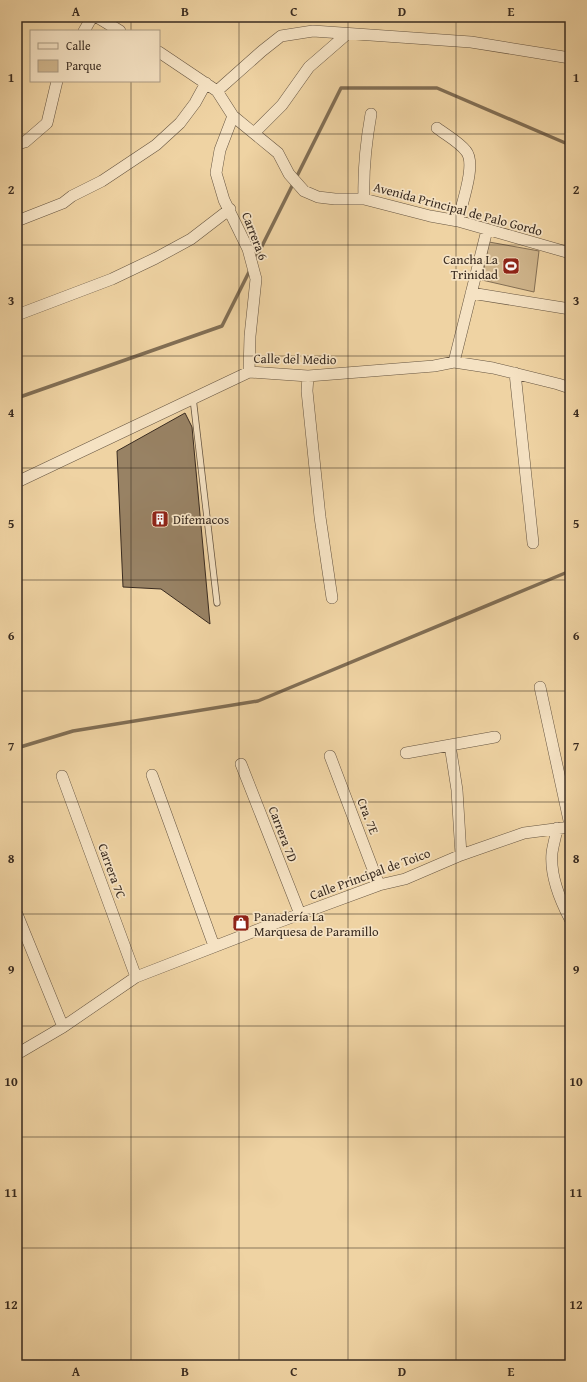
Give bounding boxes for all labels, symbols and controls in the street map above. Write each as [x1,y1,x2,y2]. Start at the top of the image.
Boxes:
text: A [72,2,81,21]
text: B [181,2,189,21]
text: C [290,2,298,21]
text: D [398,2,406,21]
text: E [508,2,515,21]
legend [30,30,160,82]
text: Calle [66,37,91,54]
text: Parque [66,57,102,74]
text: 1 [8,68,14,87]
text: 1 [573,68,579,87]
street label: Avenida Principal de Palo Gordo [371,177,545,241]
text: 2 [8,180,15,199]
text: 2 [573,180,580,199]
street label: Carrera 6 [237,209,273,263]
place label: Cancha La Trinidad [443,250,499,284]
sports icon: Cancha La Trinidad [501,256,521,276]
text: 3 [8,291,14,310]
text: 3 [573,291,579,310]
street label: Calle del Medio [253,349,337,369]
text: 4 [8,403,15,422]
text: 4 [573,403,580,422]
building icon: Difemacos [150,509,170,529]
place label: Difemacos [173,510,229,529]
text: 5 [8,514,15,533]
text: 5 [573,514,580,533]
text: 6 [8,626,15,645]
text: 6 [573,626,580,645]
text: 7 [8,737,15,756]
text: 7 [573,737,580,756]
street label: Cra. 7E [352,795,384,837]
street label: Carrera 7D [264,803,302,865]
street label: Carrera 7C [93,841,131,901]
street label: Calle Principal de Toico [307,843,433,905]
text: 8 [8,849,15,868]
text: 8 [573,849,580,868]
place label: Panadería La Marquesa de Paramillo [254,907,379,941]
shop icon: Panadería La Marquesa de Paramillo [231,913,251,933]
text: 9 [8,960,15,979]
text: 9 [573,960,580,979]
text: 10 [4,1072,18,1091]
text: 10 [569,1072,583,1091]
text: 11 [4,1183,18,1202]
text: 11 [569,1183,583,1202]
text: 12 [4,1295,18,1314]
text: 12 [569,1295,583,1314]
text: A [72,1362,81,1381]
text: B [181,1362,189,1381]
text: C [290,1362,298,1381]
text: D [398,1362,406,1381]
text: E [508,1362,515,1381]

